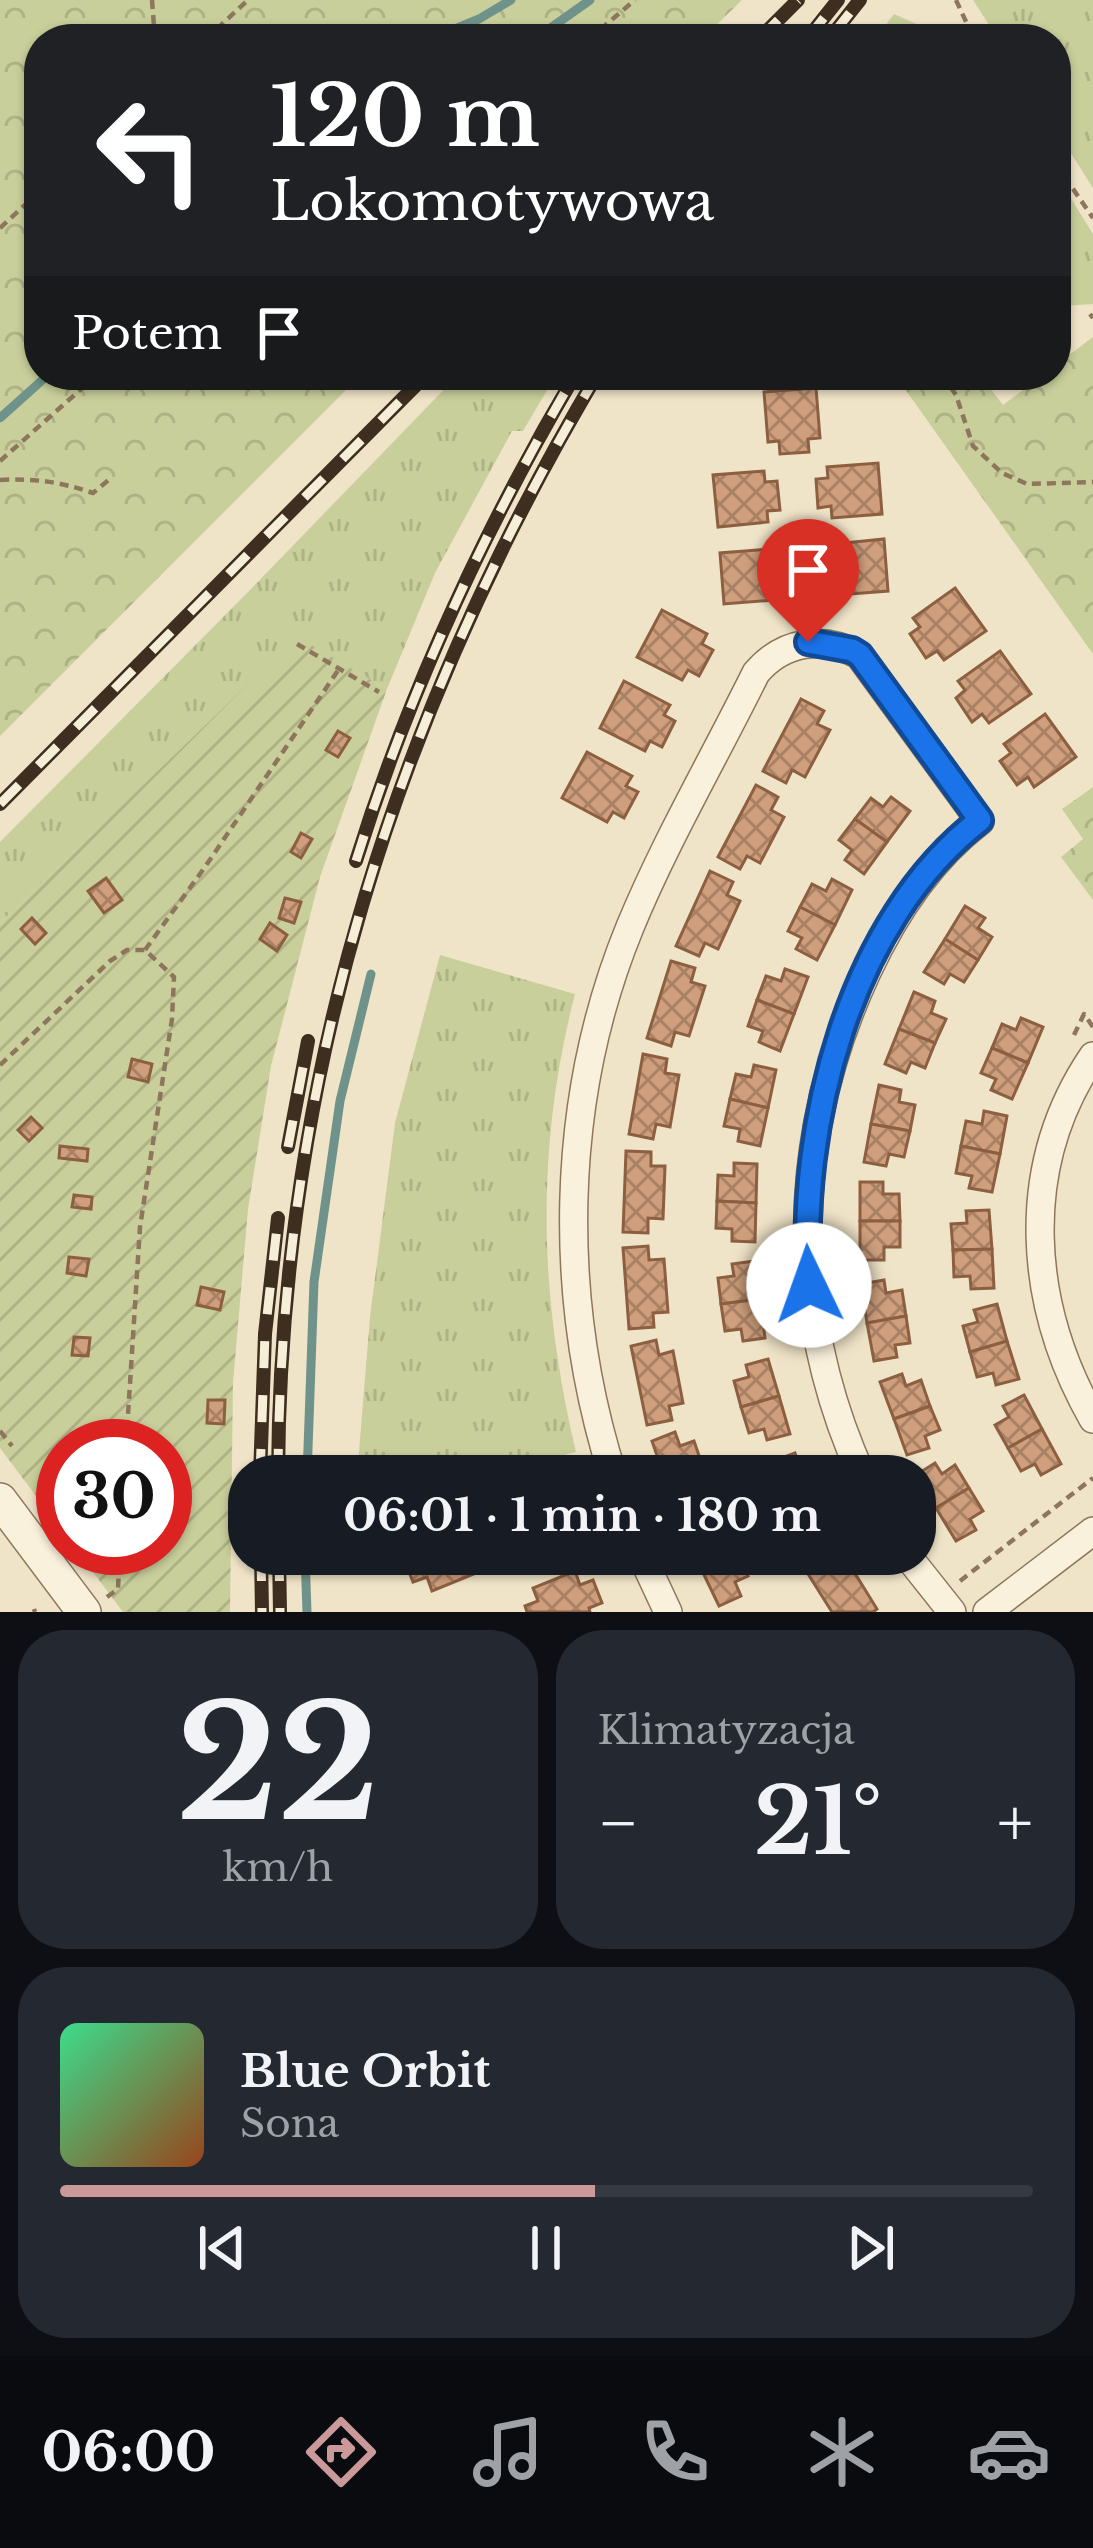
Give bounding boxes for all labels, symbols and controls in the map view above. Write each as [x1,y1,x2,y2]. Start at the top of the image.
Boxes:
text: 120 m [270,65,540,169]
icon: left [72,72,228,228]
text: Lokomotywowa [270,168,714,235]
icon: arrive [246,300,312,366]
text: Potem [72,305,222,361]
pin [757,519,859,642]
icon: arrive [775,537,841,603]
position arrow [746,1222,872,1348]
speed limit sign: 30 [36,1419,192,1575]
text: 06:01 · 1 min · 180 m [343,1487,821,1543]
text: 22 [176,1668,379,1861]
text: Klimatyzacja [598,1706,855,1755]
text: 21° [754,1767,882,1878]
text: − [598,1782,639,1864]
text: + [997,1782,1033,1864]
text: km/h [222,1843,333,1892]
text: Blue Orbit [240,2043,490,2099]
text: Sona [240,2099,339,2148]
icon: previous [189,2215,255,2281]
icon: pause [513,2215,579,2281]
icon: next [838,2215,904,2281]
icon: directions [299,2410,383,2494]
icon: music [466,2410,550,2494]
icon: phone [633,2410,717,2494]
icon: climate [800,2410,884,2494]
icon: car [967,2410,1051,2494]
text: 06:00 [42,2419,216,2486]

